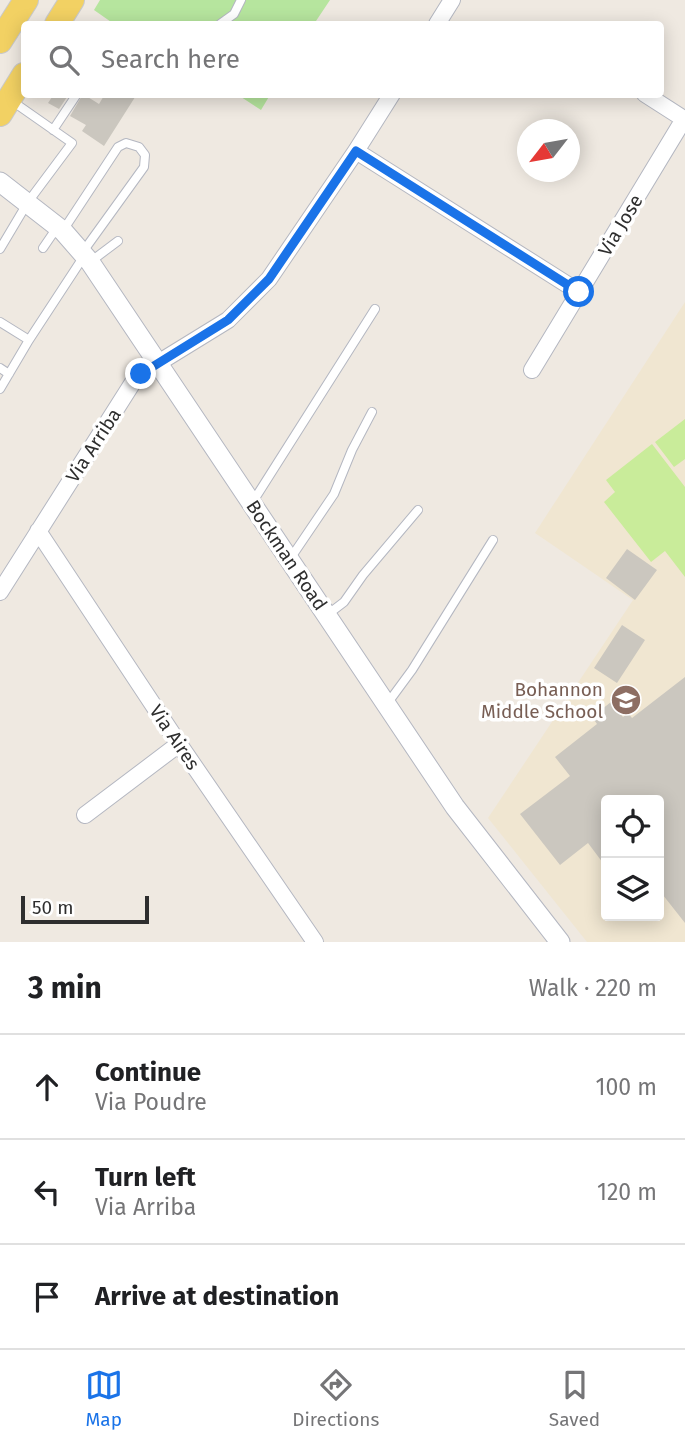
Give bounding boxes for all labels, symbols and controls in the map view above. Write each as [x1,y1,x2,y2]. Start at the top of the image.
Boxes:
search box [21,21,664,98]
icon: search [45,41,83,79]
text: Search here [101,44,240,75]
north arrow [517,119,580,182]
street label: Via Jose [593,190,648,260]
route start [563,276,594,307]
route end [125,358,156,389]
street label: Via Arriba [61,404,126,487]
street label: Bockman Road [241,496,332,615]
place label: Bohannon Middle School [481,678,603,723]
school or university icon: Bohannon Middle School [609,683,643,717]
street label: Via Aires [144,700,205,774]
map controls [601,795,664,921]
button: locate [601,795,664,858]
button: layers [601,858,664,921]
scale bar [21,893,149,925]
text: 50 m [32,896,73,919]
text: 3 min [28,970,102,1006]
text: Walk · 220 m [529,974,657,1002]
text: Continue [95,1057,201,1088]
icon: ahead [28,1068,66,1106]
text: 100 m [596,1073,657,1101]
text: Via Poudre [95,1088,207,1116]
text: Turn left [95,1162,196,1193]
icon: left [28,1173,66,1211]
text: 120 m [597,1178,657,1206]
text: Via Arriba [95,1193,196,1221]
icon: arrive [28,1278,66,1316]
text: Arrive at destination [95,1281,339,1312]
tab: Map [85,1366,123,1431]
tab: Directions [292,1366,379,1431]
tab: Saved [549,1366,600,1431]

